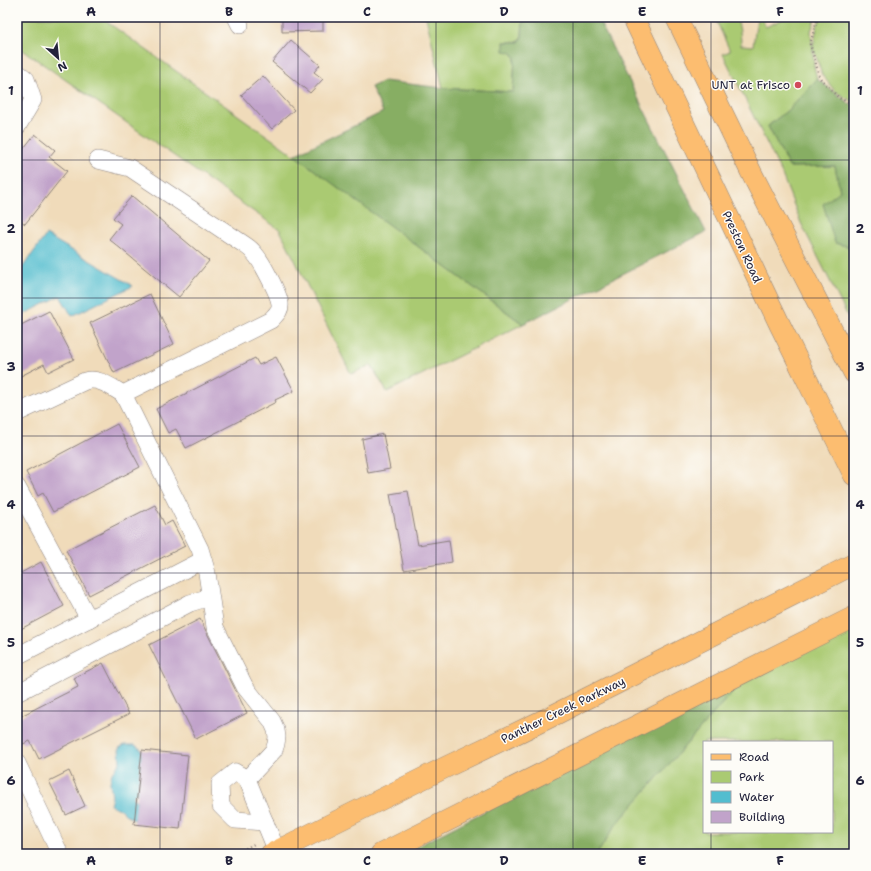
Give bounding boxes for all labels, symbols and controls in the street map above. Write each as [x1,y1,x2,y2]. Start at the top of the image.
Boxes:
text: A [86,3,96,20]
text: B [225,3,233,20]
text: C [363,3,371,20]
text: D [499,3,509,20]
text: E [638,3,647,20]
text: F [776,3,784,20]
north arrow [38,38,78,78]
text: N [55,58,70,75]
place label: UNT at Frisco [712,77,790,93]
marker: UNT at Frisco [793,80,803,90]
text: 1 [8,82,14,99]
text: 1 [857,82,863,99]
street label: Preston Road [718,208,766,286]
text: 2 [6,220,16,237]
text: 2 [855,220,865,237]
text: 3 [6,358,16,375]
text: 3 [855,358,865,375]
text: 4 [6,496,16,513]
text: 4 [855,496,865,513]
text: 5 [7,634,15,651]
text: 5 [856,634,864,651]
street label: Panther Creek Parkway [498,673,628,747]
legend [703,741,833,833]
text: Road [739,749,770,765]
text: Park [739,769,765,785]
text: 6 [6,772,16,789]
text: 6 [855,772,865,789]
text: Water [739,789,775,805]
text: Building [739,809,785,825]
text: A [86,852,96,869]
text: B [225,852,233,869]
text: C [363,852,371,869]
text: D [499,852,509,869]
text: E [638,852,647,869]
text: F [776,852,784,869]

